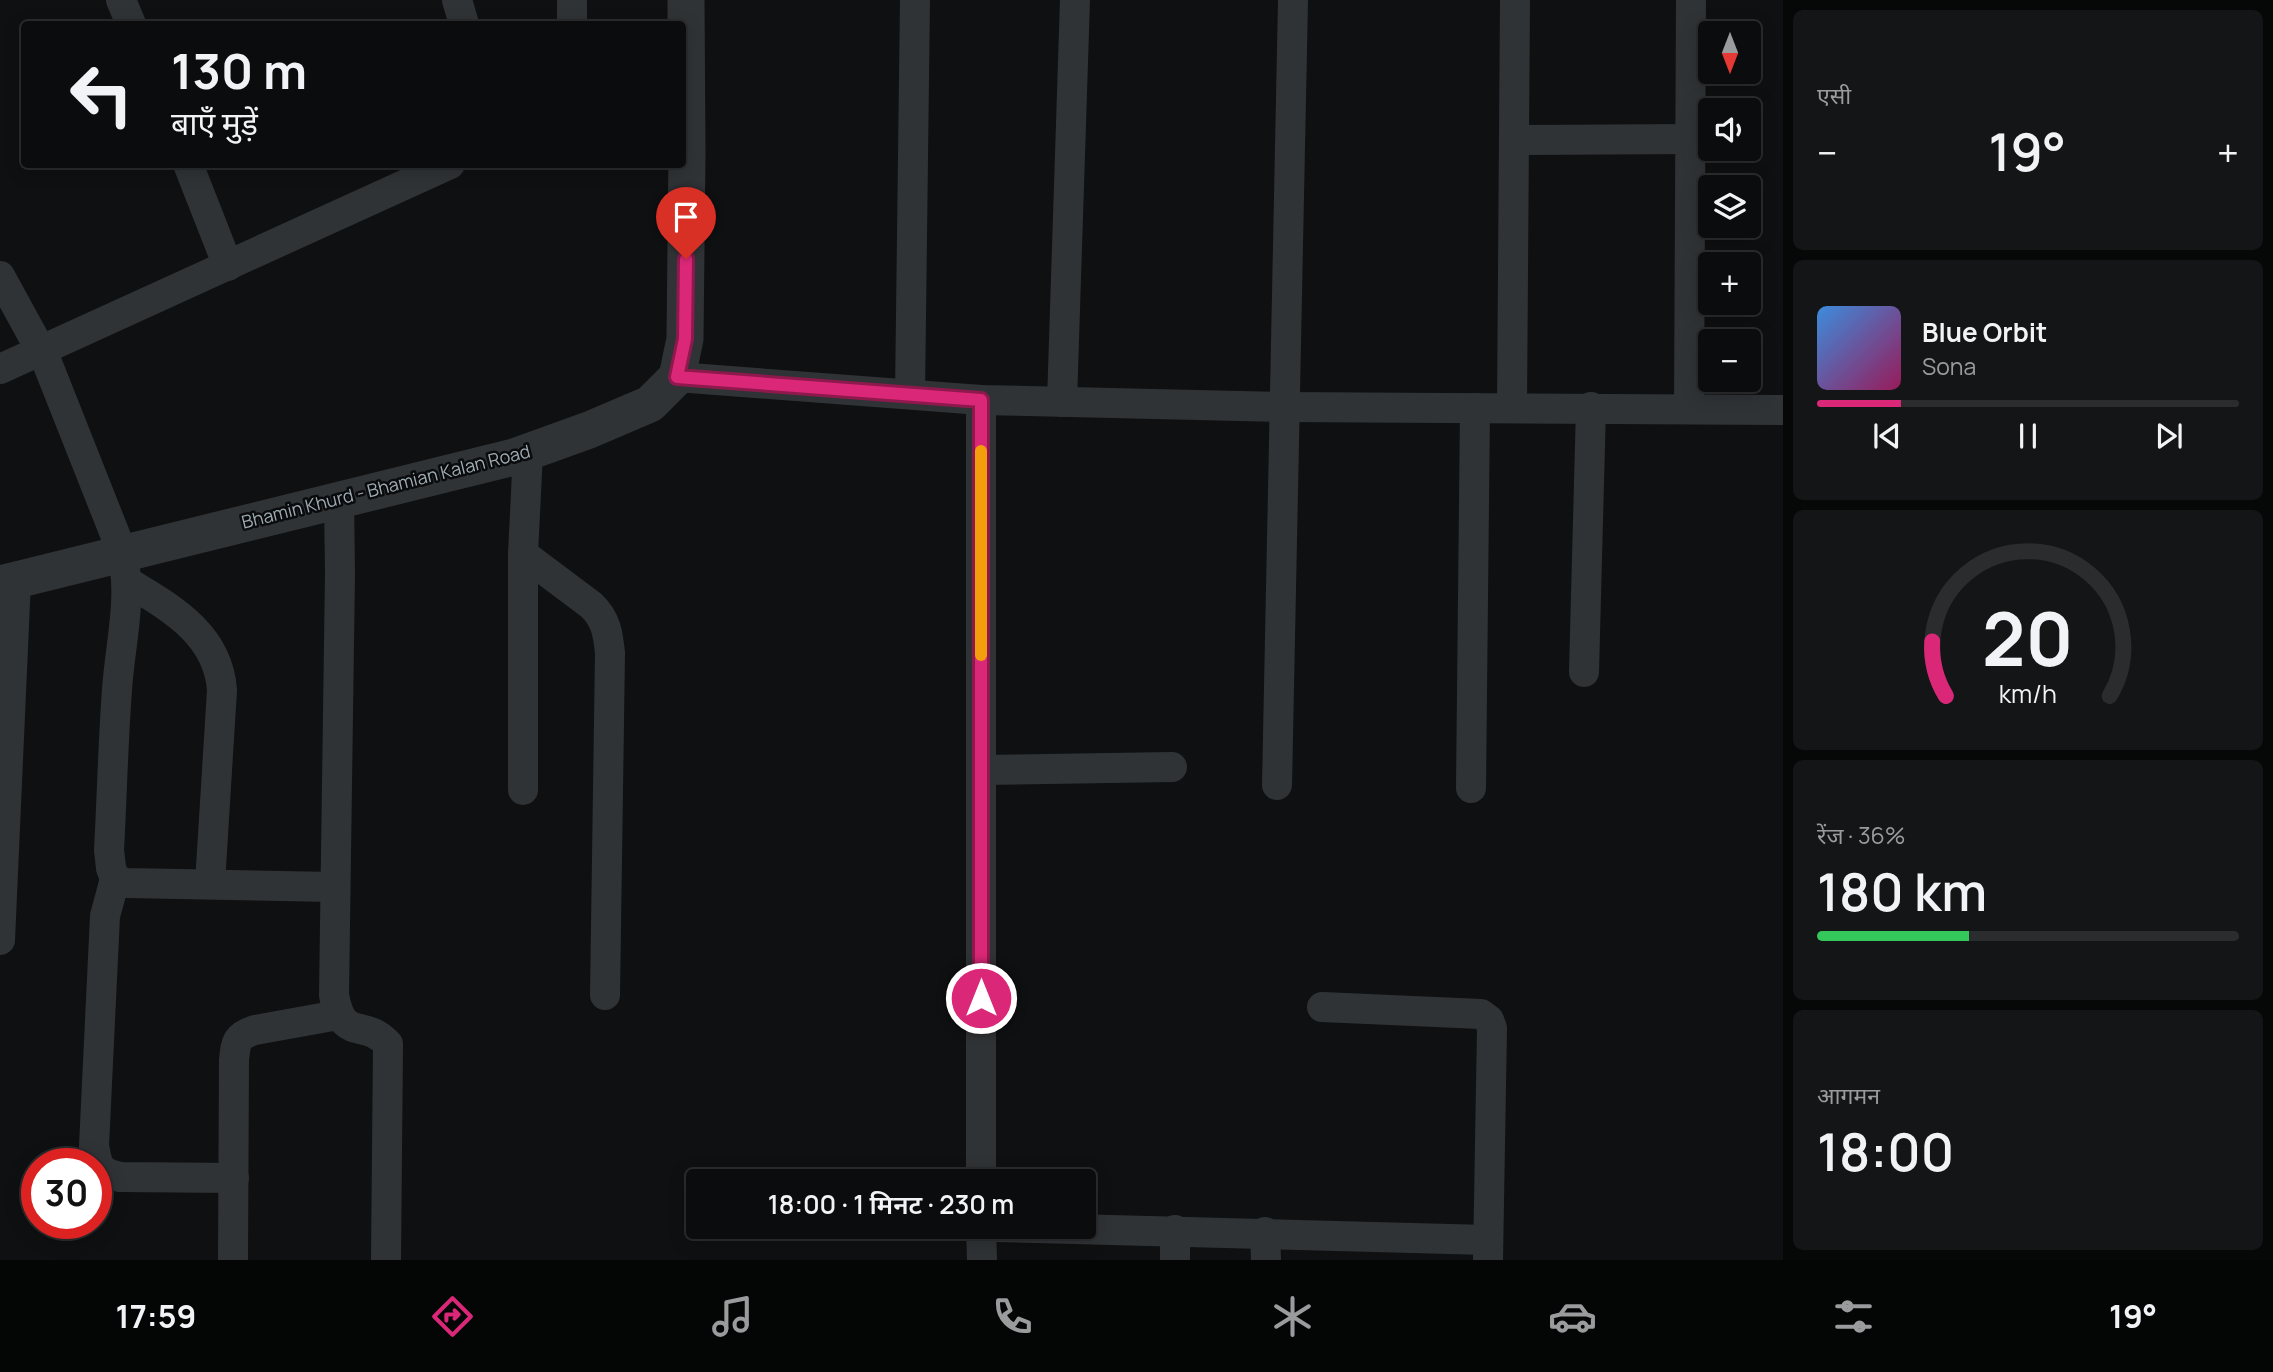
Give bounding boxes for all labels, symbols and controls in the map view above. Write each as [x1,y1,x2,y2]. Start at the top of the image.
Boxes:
north arrow [1698,21,1760,84]
map controls [1698,21,1761,392]
text: 130 m [171,37,307,104]
icon: left [56,49,147,140]
text: एसी [1817,79,1851,111]
button: sound [1698,98,1761,161]
text: बाएँ मुड़ें [171,101,258,145]
text: 19° [1988,116,2066,187]
text: − [1817,126,1838,178]
text: + [2217,126,2239,178]
button: layers [1698,175,1761,238]
pin [656,187,716,259]
icon: arrive [667,198,705,236]
button: + [1698,252,1761,315]
text: Blue Orbit [1922,314,2047,350]
button: − [1698,329,1761,392]
text: Sona [1922,350,1976,382]
icon: previous [1868,417,1906,455]
icon: pause [2009,417,2047,455]
icon: next [2150,417,2188,455]
street label: Bhamin Khurd - Bhamian Kalan Road [239,439,533,534]
text: 20 [1982,588,2074,688]
text: km/h [1999,676,2057,711]
text: रेंज · 36% [1817,819,1906,851]
text: 180 km [1817,856,1987,927]
position arrow [944,961,1018,1035]
text: आगमन [1817,1079,1880,1111]
text: 18:00 [1817,1116,1954,1187]
speed limit sign: 30 [21,1148,112,1239]
text: 18:00 · 1 मिनट · 230 m [768,1186,1014,1222]
icon: directions [428,1292,477,1341]
icon: music [708,1292,757,1341]
icon: phone [988,1292,1037,1341]
icon: climate [1268,1292,1317,1341]
icon: car [1548,1292,1597,1341]
icon: filters [1829,1292,1878,1341]
text: 17:59 [116,1294,196,1338]
text: 19° [2109,1294,2157,1338]

